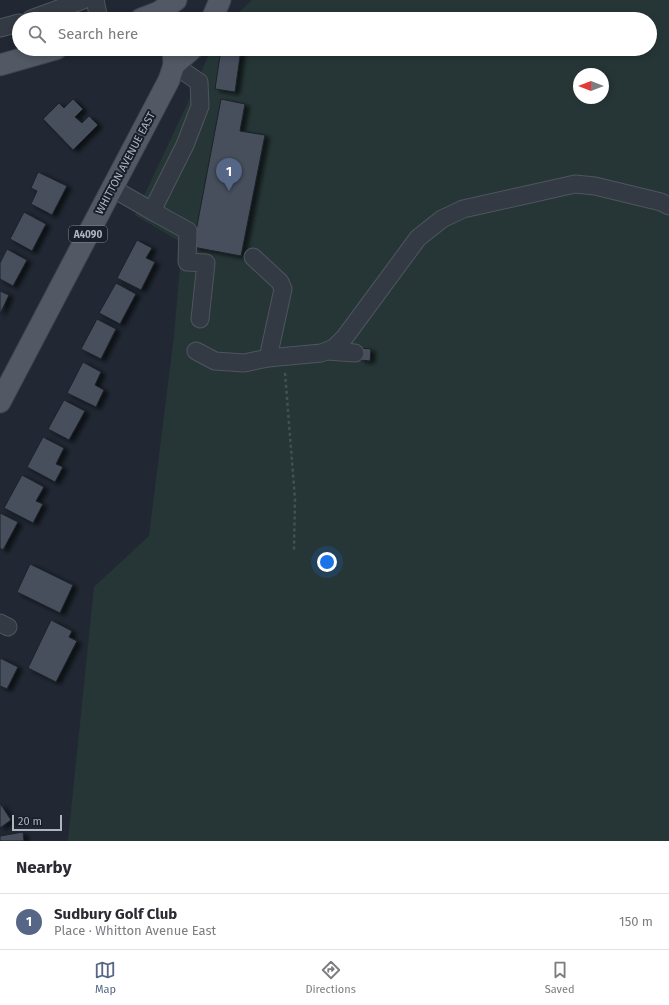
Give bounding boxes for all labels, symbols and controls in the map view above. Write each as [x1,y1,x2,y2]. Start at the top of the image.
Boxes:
search box [12,12,657,56]
icon: search [26,23,48,45]
text: Search here [58,25,138,43]
north arrow [573,68,609,104]
street label: WHITTON AVENUE EAST [93,109,158,217]
pin: 1 [216,158,242,191]
road number: A4090 [69,226,107,242]
your location [317,552,337,572]
scale bar [12,813,62,832]
text: 20 m [18,815,42,828]
text: Nearby [16,857,71,878]
text: Sudbury Golf Club [54,905,177,923]
text: 1 [26,914,32,929]
text: 150 m [619,914,653,929]
text: Place · Whitton Avenue East [54,923,216,938]
tab: Map [94,959,116,996]
tab: Directions [305,959,356,996]
tab: Saved [545,959,575,996]

